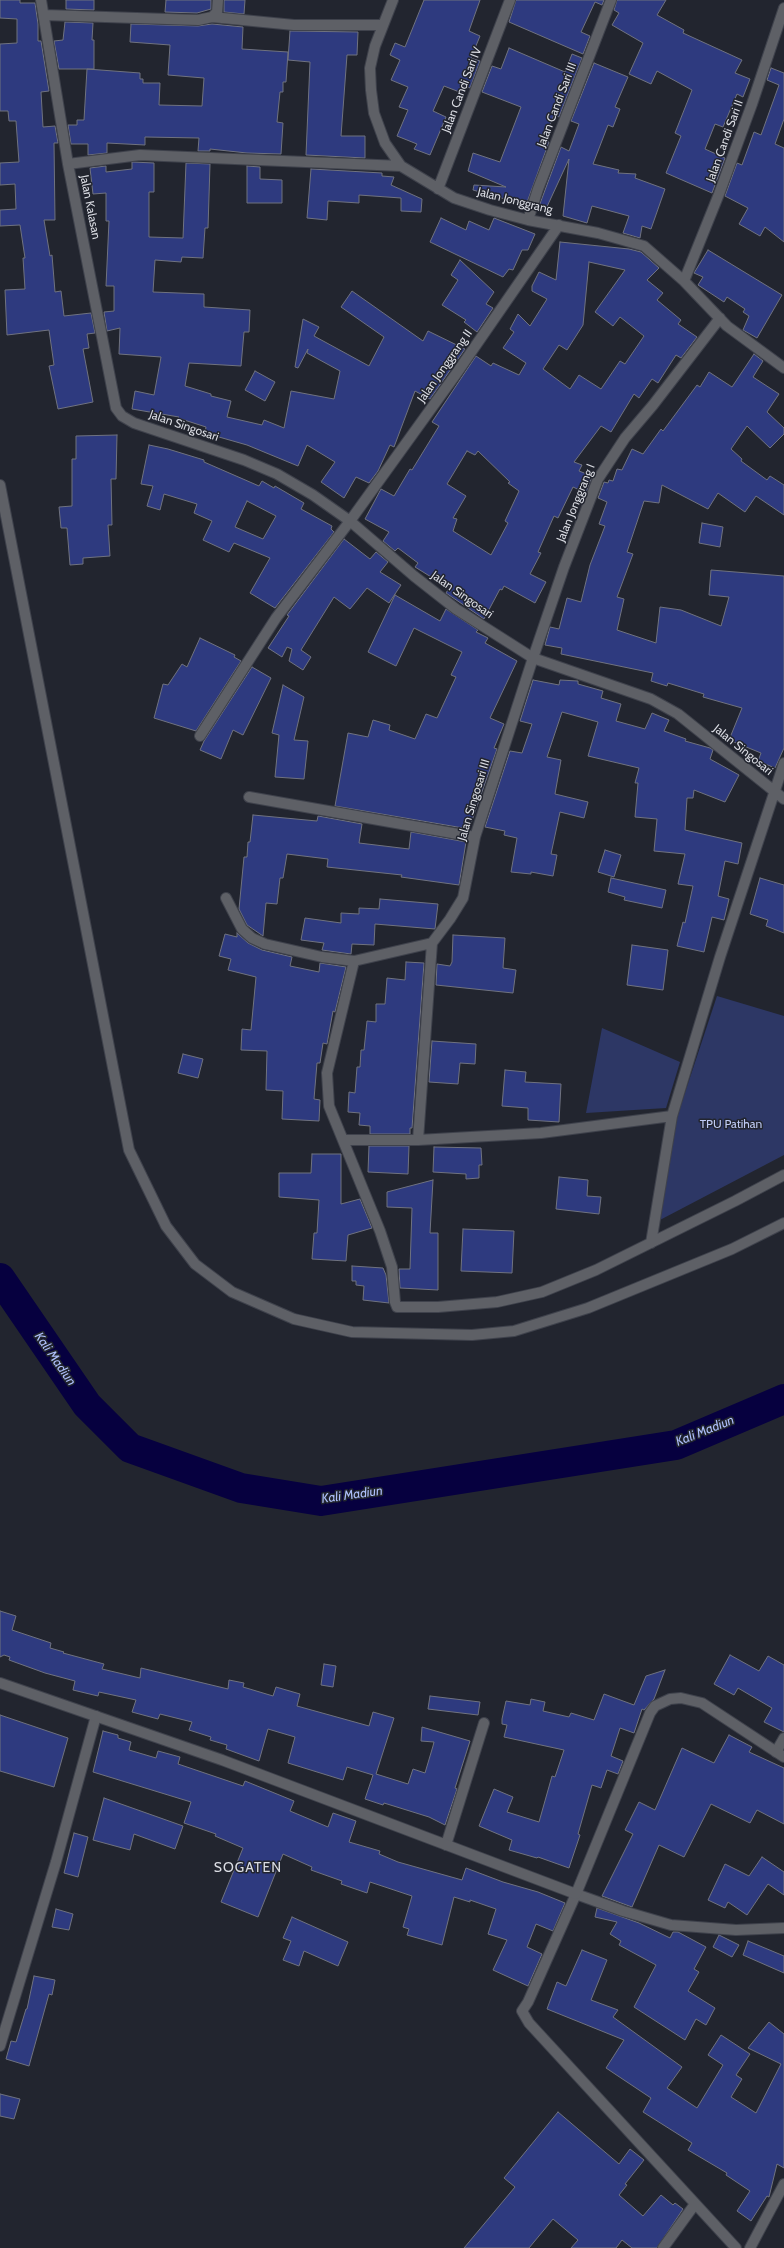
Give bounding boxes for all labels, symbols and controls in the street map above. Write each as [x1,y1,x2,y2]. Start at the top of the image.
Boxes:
street label: Jalan Candi Sari IV [439,45,485,135]
street label: Jalan Candi Sari III [534,61,580,149]
street label: Jalan Candi Sari II [703,98,747,184]
street label: Jalan Kalasan [77,174,103,240]
street label: Jalan Jonggrang [476,185,554,217]
street label: Jalan Jonggrang II [414,327,476,405]
street label: Jalan Singosari [147,407,221,445]
street label: Jalan Jonggrang I [554,462,598,544]
street label: Jalan Singosari [428,568,496,622]
street label: Jalan Singosari [710,722,776,778]
street label: Jalan Singosari III [455,758,493,842]
park label: TPU Patihan [700,1117,762,1131]
water label: Kali Madiun [31,1329,79,1389]
water label: Kali Madiun [673,1412,737,1450]
water label: Kali Madiun [320,1483,384,1507]
district label: SOGATEN [214,1860,282,1876]

